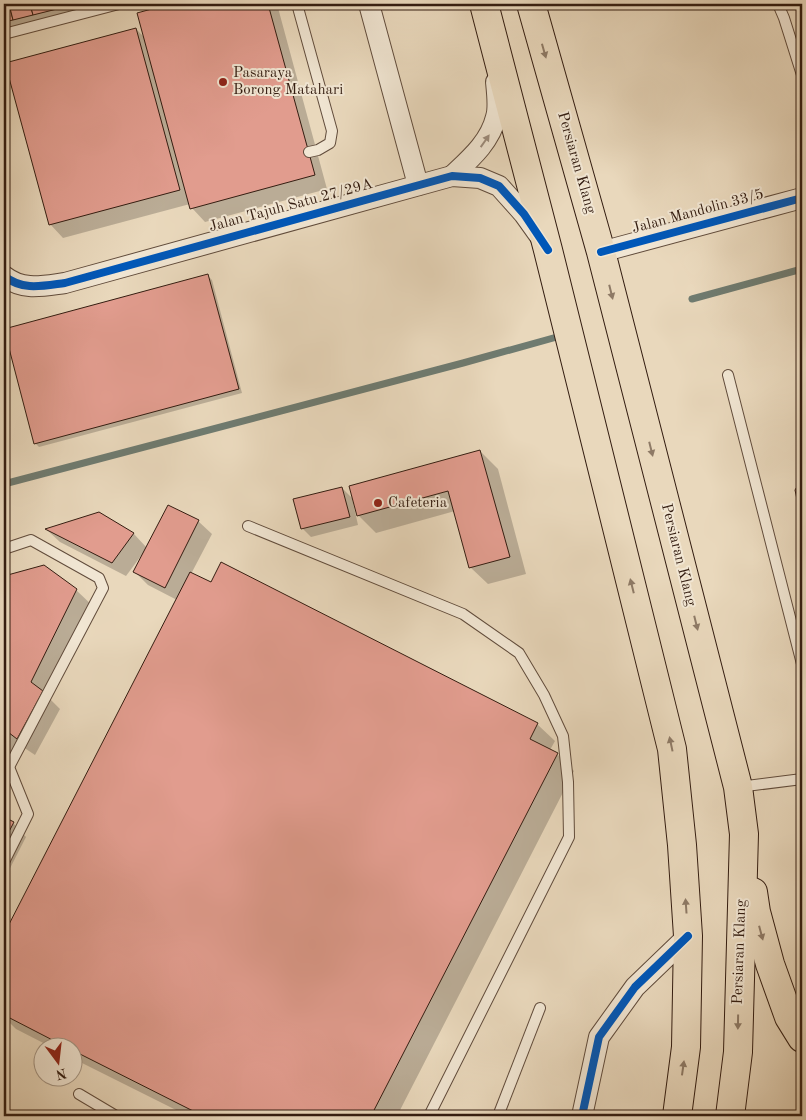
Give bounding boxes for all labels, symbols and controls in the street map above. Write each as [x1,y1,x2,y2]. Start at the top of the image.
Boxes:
one-way arrow [541,43,549,58]
place label: Pasaraya Borong Matahari [233,66,343,98]
marker: Pasaraya Borong Matahari [217,76,229,88]
street label: Persiaran Klang [554,110,598,216]
one-way arrow [480,134,490,148]
street label: Jalan Tajuh Satu 27/29A [207,177,375,235]
street label: Jalan Mandolin 33/5 [630,187,766,237]
one-way arrow [607,284,615,299]
one-way arrow [647,442,655,457]
place label: Cafeteria [388,496,448,511]
marker: Cafeteria [372,497,384,509]
street label: Persiaran Klang [658,502,698,608]
one-way arrow [628,579,636,594]
one-way arrow [692,616,700,631]
one-way arrow [667,736,675,752]
one-way arrow [681,897,689,913]
street label: Persiaran Klang [731,899,749,1005]
one-way arrow [758,926,766,941]
one-way arrow [734,1014,742,1030]
north arrow [32,1038,82,1088]
one-way arrow [679,1060,687,1076]
text: N [54,1065,68,1082]

